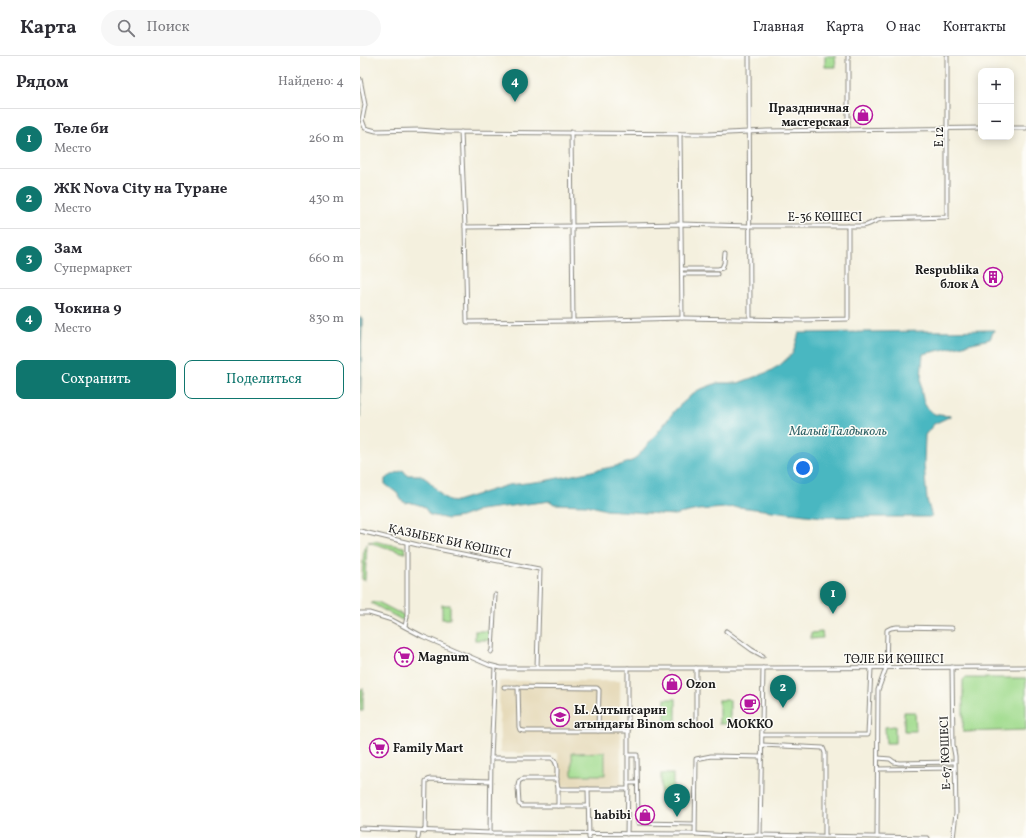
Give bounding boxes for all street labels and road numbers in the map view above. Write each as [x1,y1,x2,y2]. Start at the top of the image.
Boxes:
street label: E 12 [932,127,948,147]
street label: Е-36 КӨШЕСІ [788,210,862,226]
street label: ҚАЗЫБЕК БИ КӨШЕСІ [387,521,513,563]
street label: ТӨЛЕ БИ КӨШЕСІ [844,652,944,668]
street label: Е-67 КӨШЕСІ [937,715,955,790]

